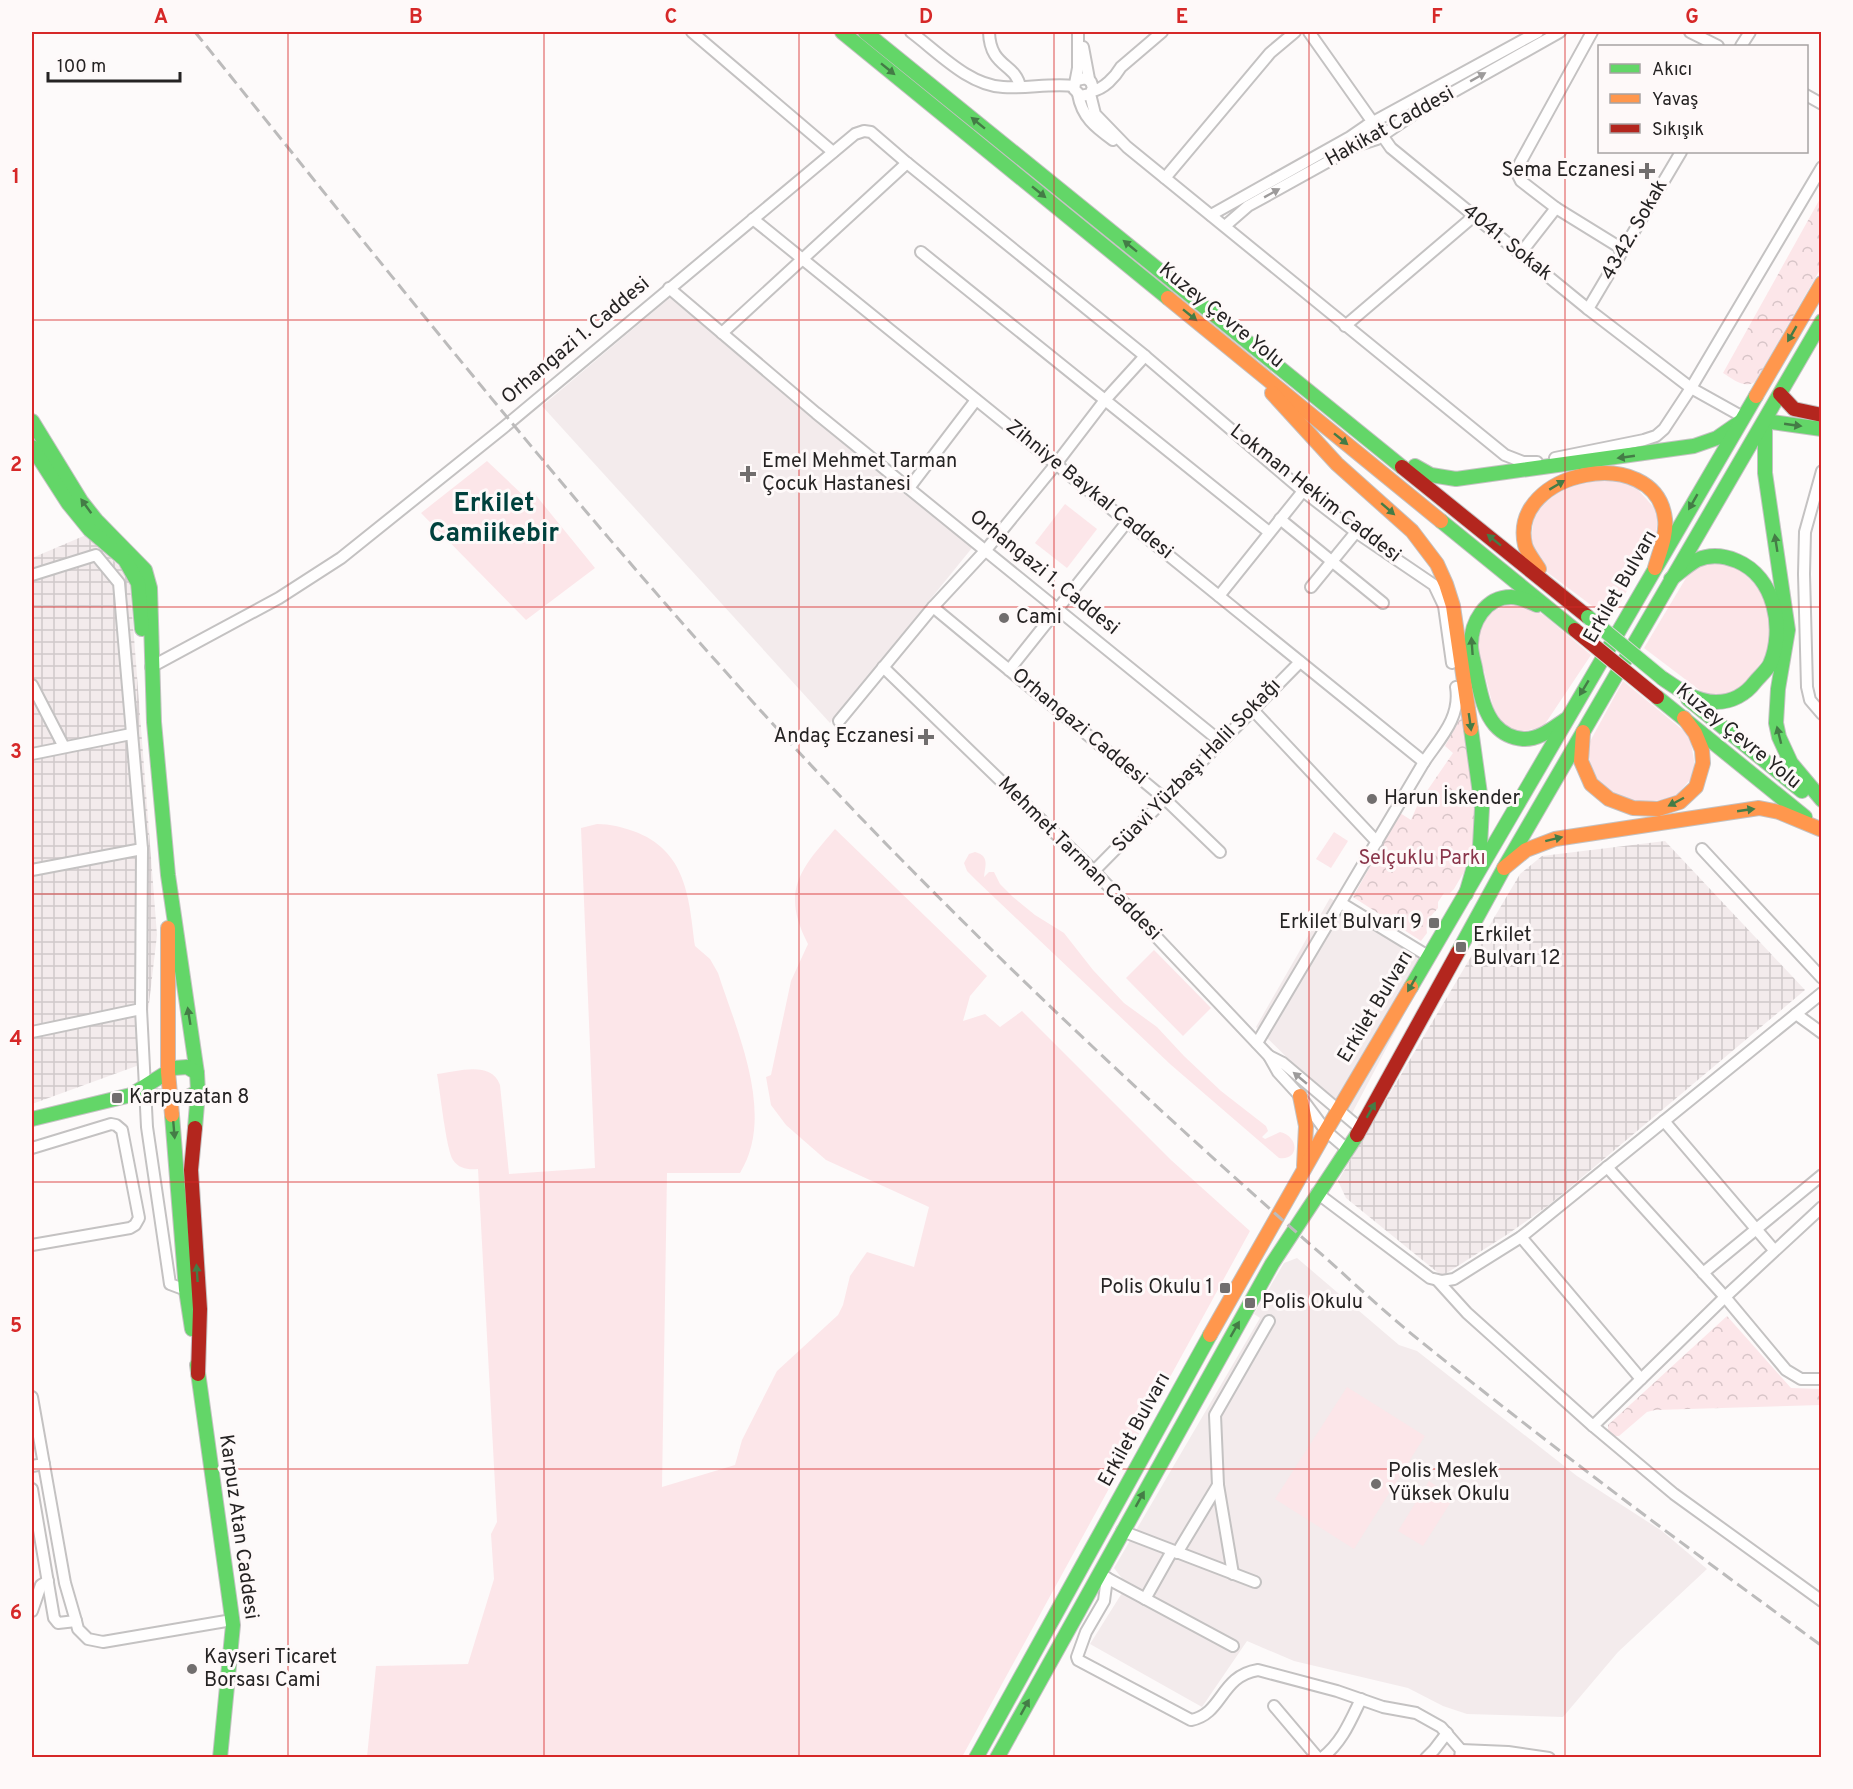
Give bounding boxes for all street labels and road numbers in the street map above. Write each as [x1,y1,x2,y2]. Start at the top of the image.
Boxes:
street label: Hakikat Caddesi [1321,81,1459,173]
street label: 4342. Sokak [1596,175,1674,285]
street label: 4041. Sokak [1457,199,1557,287]
street label: Kuzey Çevre Yolu [1153,257,1289,375]
street label: Orhangazi 1. Caddesi [497,271,655,411]
street label: Zihniye Baykal Caddesi [1000,414,1178,566]
street label: Lokman Hekim Caddesi [1224,419,1406,569]
street label: Orhangazi 1. Caddesi [964,504,1124,642]
street label: Erkilet Bulvarı [1578,526,1664,648]
street label: Orhangazi Caddesi [1006,663,1152,791]
street label: Süavi Yüzbaşı Halil Sokağı [1107,673,1287,859]
street label: Kuzey Çevre Yolu [1670,678,1806,796]
street label: Mehmet Tarman Caddesi [991,771,1167,947]
street label: Erkilet Bulvarı [1332,946,1420,1068]
street label: Erkilet Bulvarı [1093,1368,1177,1492]
street label: Karpuz Atan Caddesi [212,1433,264,1621]

